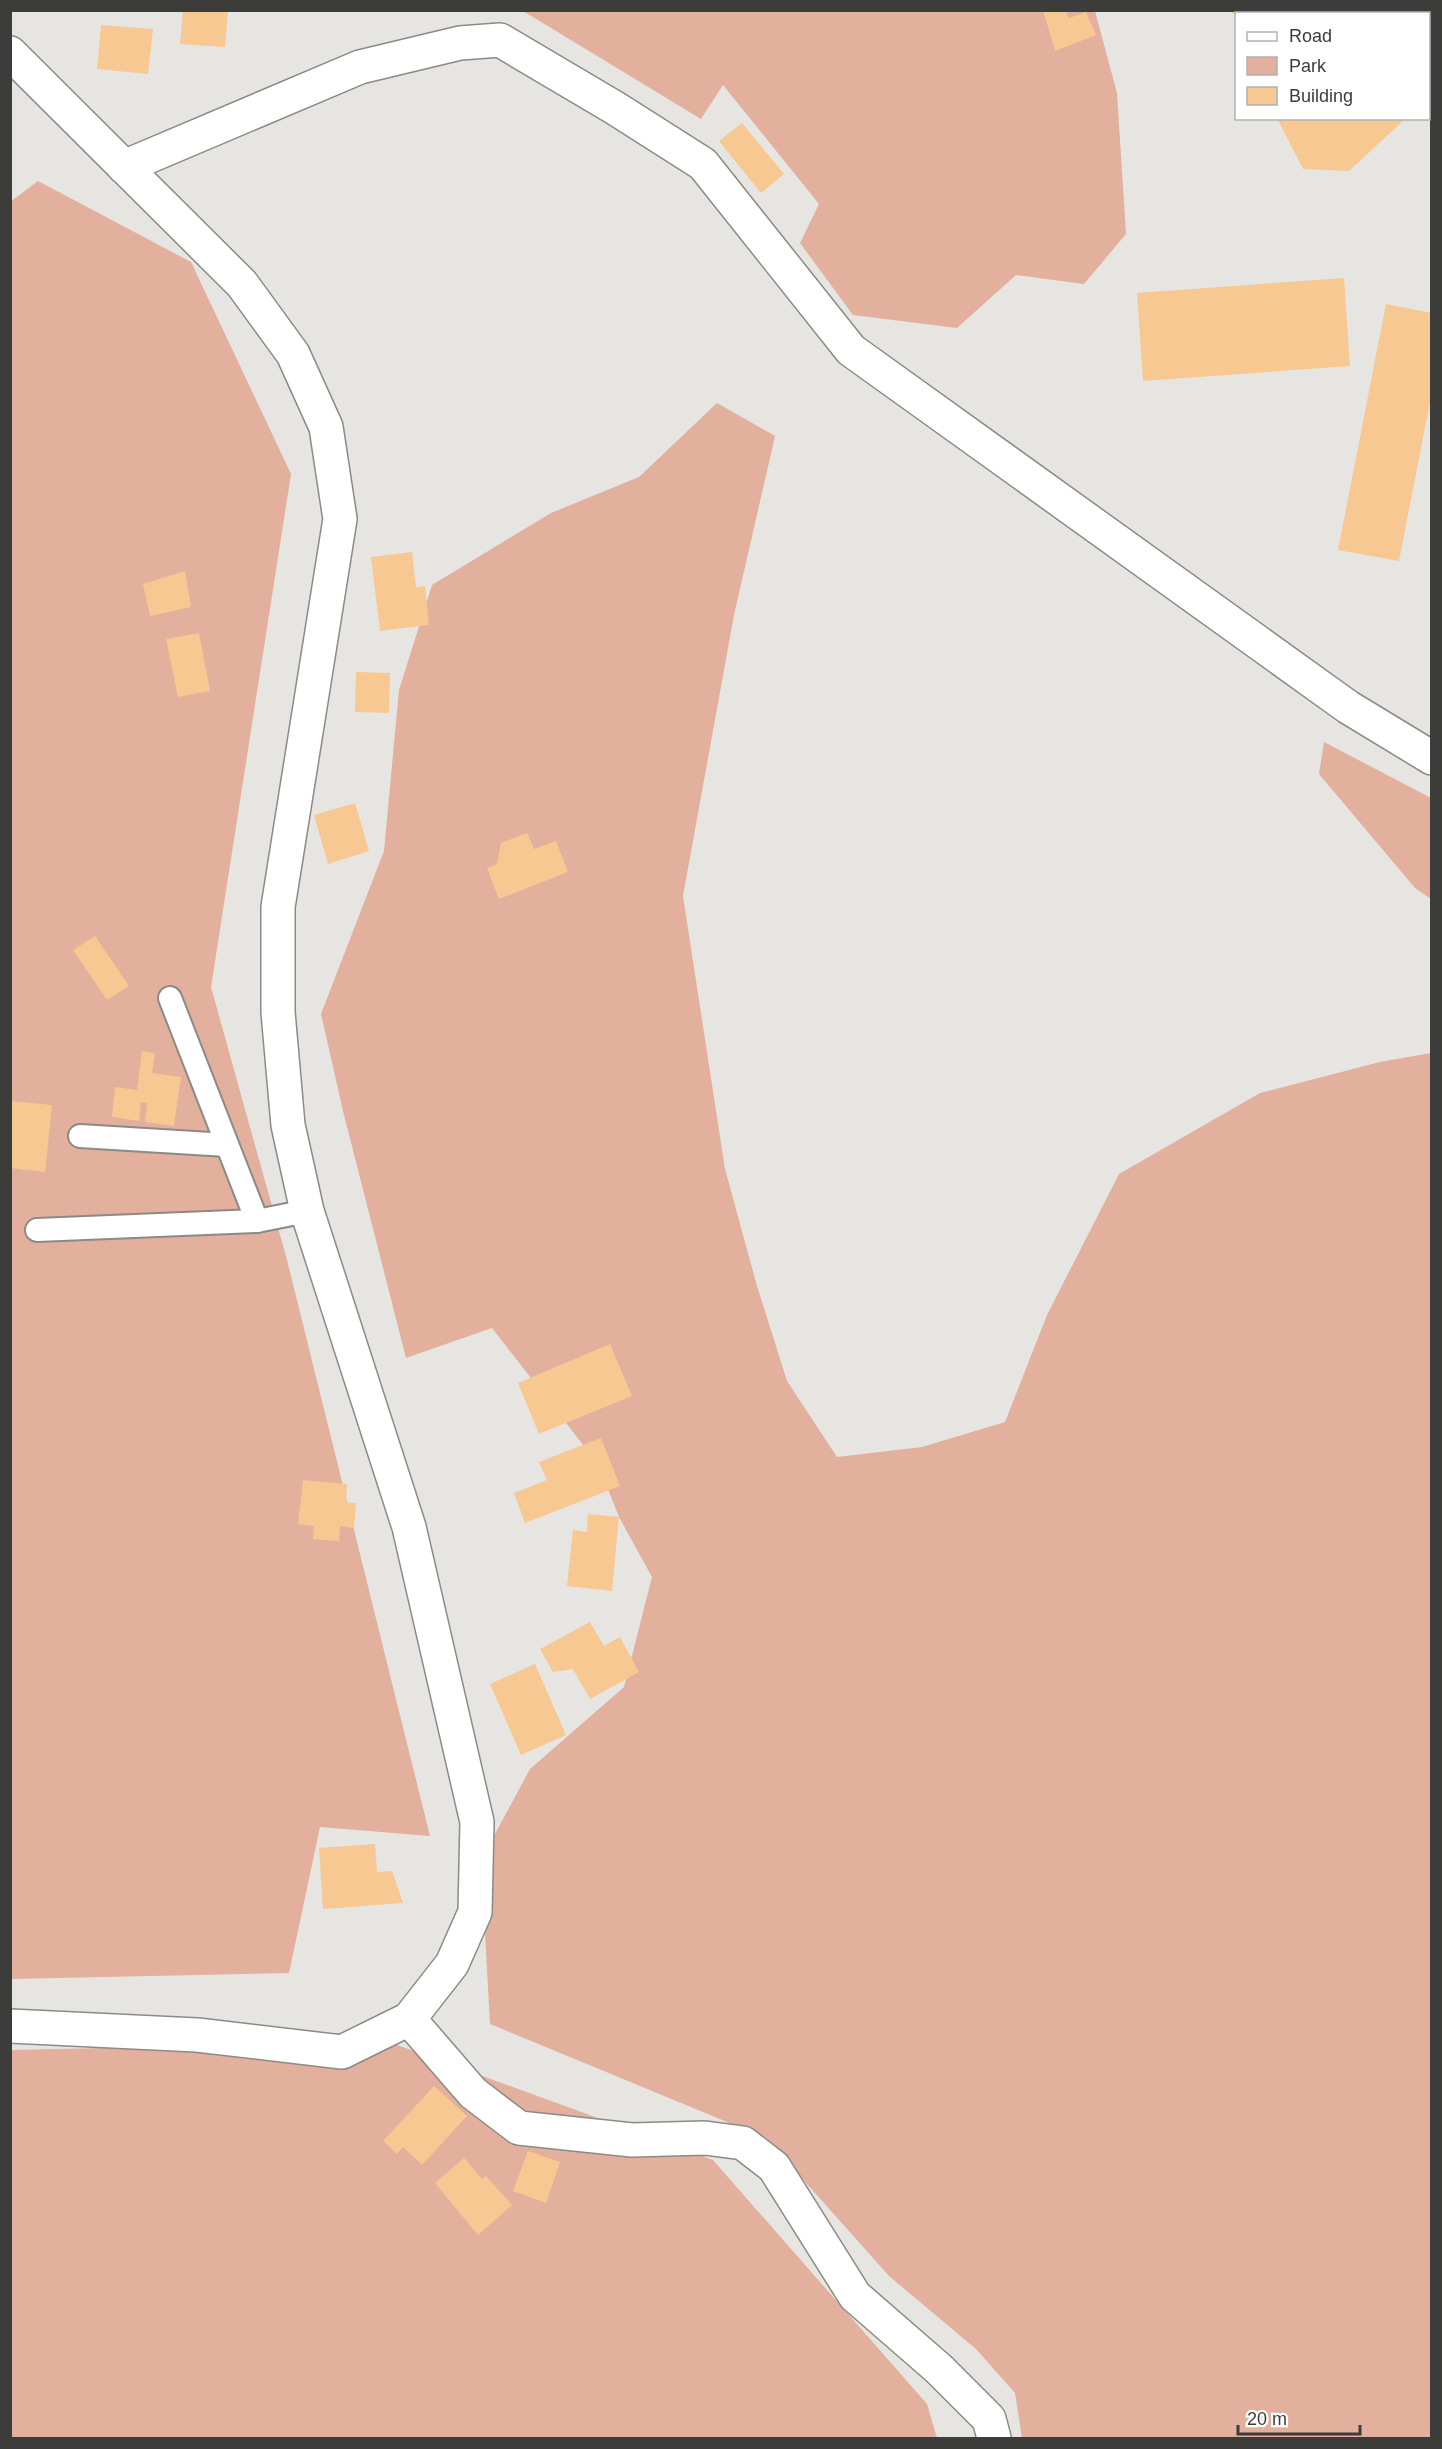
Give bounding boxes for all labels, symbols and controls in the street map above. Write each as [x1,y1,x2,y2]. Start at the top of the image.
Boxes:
legend [1235,12,1430,120]
text: Road [1289,26,1332,46]
text: Park [1289,56,1327,76]
text: Building [1289,86,1353,106]
scale bar [1238,2398,1360,2436]
text: 20 m [1247,2409,1287,2429]

